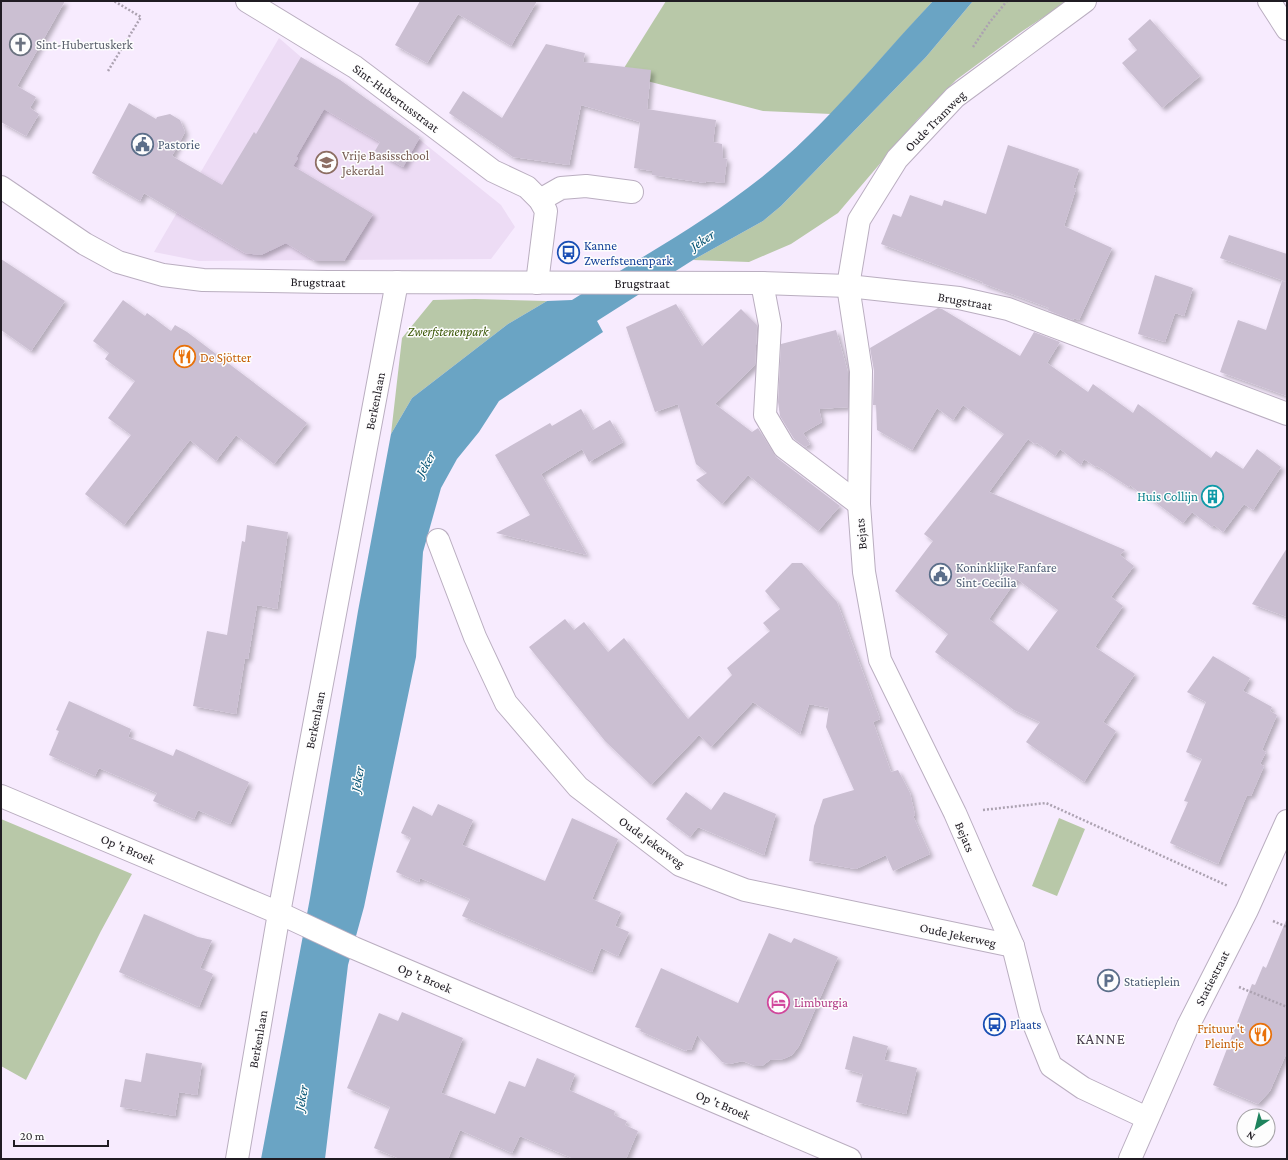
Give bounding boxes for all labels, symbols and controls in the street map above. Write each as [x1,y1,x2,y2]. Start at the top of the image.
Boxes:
church icon: Sint-Hubertuskerk [8,31,34,57]
place label: Sint-Hubertuskerk [36,37,134,52]
street label: Sint-Hubertusstraat [350,61,443,136]
street label: Oude Tramweg [901,87,969,155]
public building icon: Pastorie [130,131,156,157]
place label: Pastorie [158,137,200,152]
place label: Vrije Basisschool Jekerdal [341,148,430,178]
school or university icon: Vrije Basisschool Jekerdal [314,149,340,175]
water label: Jeker [684,226,718,255]
place label: Kanne Zwerfstenenpark [584,238,673,268]
bus stop icon: Kanne Zwerfstenenpark [555,239,581,265]
street label: Brugstraat [290,274,346,290]
street label: Brugstraat [615,276,670,291]
street label: Brugstraat [937,289,994,313]
park label: Zwerfstenenpark [408,324,490,339]
restaurant icon: De Sjötter [172,344,198,370]
place label: De Sjötter [200,350,252,366]
street label: Berkenlaan [362,371,388,431]
water label: Jeker [410,448,439,482]
building icon: Huis Collijn [1200,483,1226,509]
place label: Huis Collijn [1137,489,1198,505]
street label: Bejats [852,518,871,550]
place label: Koninklijke Fanfare Sint-Cecilia [956,560,1057,590]
public building icon: Koninklijke Fanfare Sint-Cecilia [928,561,954,587]
street label: Berkenlaan [302,690,328,750]
water label: Jeker [346,764,367,796]
street label: Oude Jekerweg [616,813,689,871]
street label: Bejats [951,820,978,855]
street label: Op 't Broek [99,831,158,867]
street label: Oude Jekerweg [918,920,998,951]
street label: Statiestraat [1192,947,1233,1008]
street label: Op 't Broek [396,960,455,996]
parking icon: Statieplein [1095,968,1121,994]
place label: Statieplein [1124,974,1180,989]
hotel icon: Limburgia [765,989,791,1015]
place label: Limburgia [794,995,848,1010]
street label: Berkenlaan [246,1009,270,1069]
bus stop icon: Plaats [981,1011,1007,1037]
place label: Plaats [1010,1017,1041,1032]
place label: Frituur 't Pleintje [1197,1021,1245,1052]
restaurant icon: Frituur 't Pleintje [1247,1022,1273,1048]
district label: KANNE [1076,1031,1126,1047]
water label: Jeker [290,1083,311,1115]
street label: Op 't Broek [694,1087,753,1123]
north arrow [1236,1108,1276,1148]
scale bar [14,1122,108,1148]
text: 20 m [20,1129,45,1143]
text: N [1243,1129,1257,1143]

